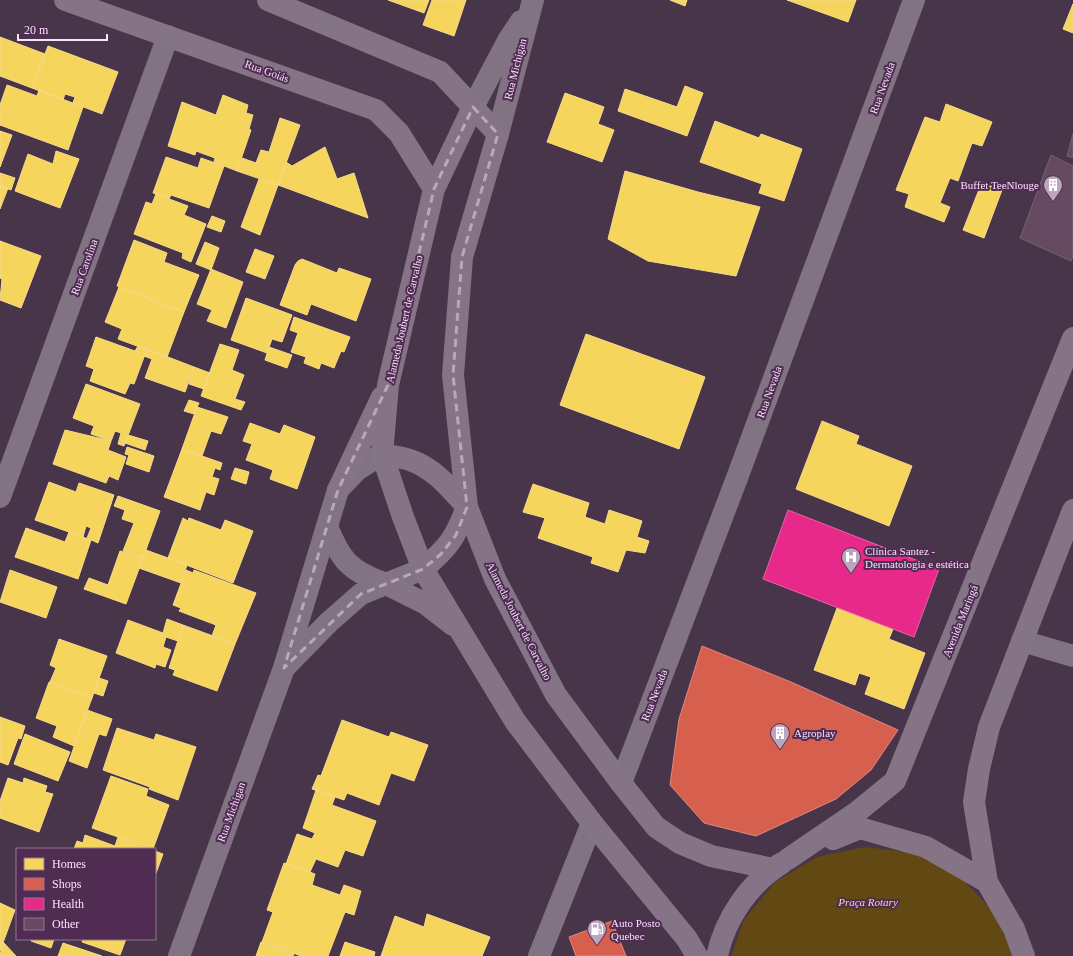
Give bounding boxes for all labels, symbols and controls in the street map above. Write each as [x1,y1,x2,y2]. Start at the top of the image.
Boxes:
scale bar [18,16,107,42]
text: 20 m [24,23,49,37]
street label: Rua Michigan [502,37,529,101]
street label: Rua Goiás [243,57,291,85]
street label: Rua Nevada [867,60,897,115]
building icon: Buffet TeeNlouge [1042,174,1064,202]
place label: Buffet TeeNlouge [960,179,1039,191]
street label: Rua Carolina [68,237,100,296]
street label: Alameda Joubert de Carvalho [383,253,425,384]
street label: Rua Nevada [754,364,784,419]
place label: Clínica Santez - Dermatologia e estética [865,545,969,570]
hospital icon: Clínica Santez - Dermatologia e estética [840,546,862,574]
street label: Alameda Joubert de Carvalho [484,560,554,683]
street label: Avenida Maringá [940,583,980,659]
street label: Rua Nevada [639,668,669,722]
building icon: Agroplay [769,722,791,750]
place label: Agroplay [794,727,836,739]
street label: Rua Michigan [215,780,248,843]
legend [16,848,156,940]
text: Homes [52,857,86,871]
text: Shops [52,877,82,891]
park label: Praça Rotary [837,896,898,908]
text: Health [52,897,84,911]
text: Other [52,917,79,931]
place label: Auto Posto Quebec [611,917,661,942]
fuel station icon: Auto Posto Quebec [586,918,608,946]

